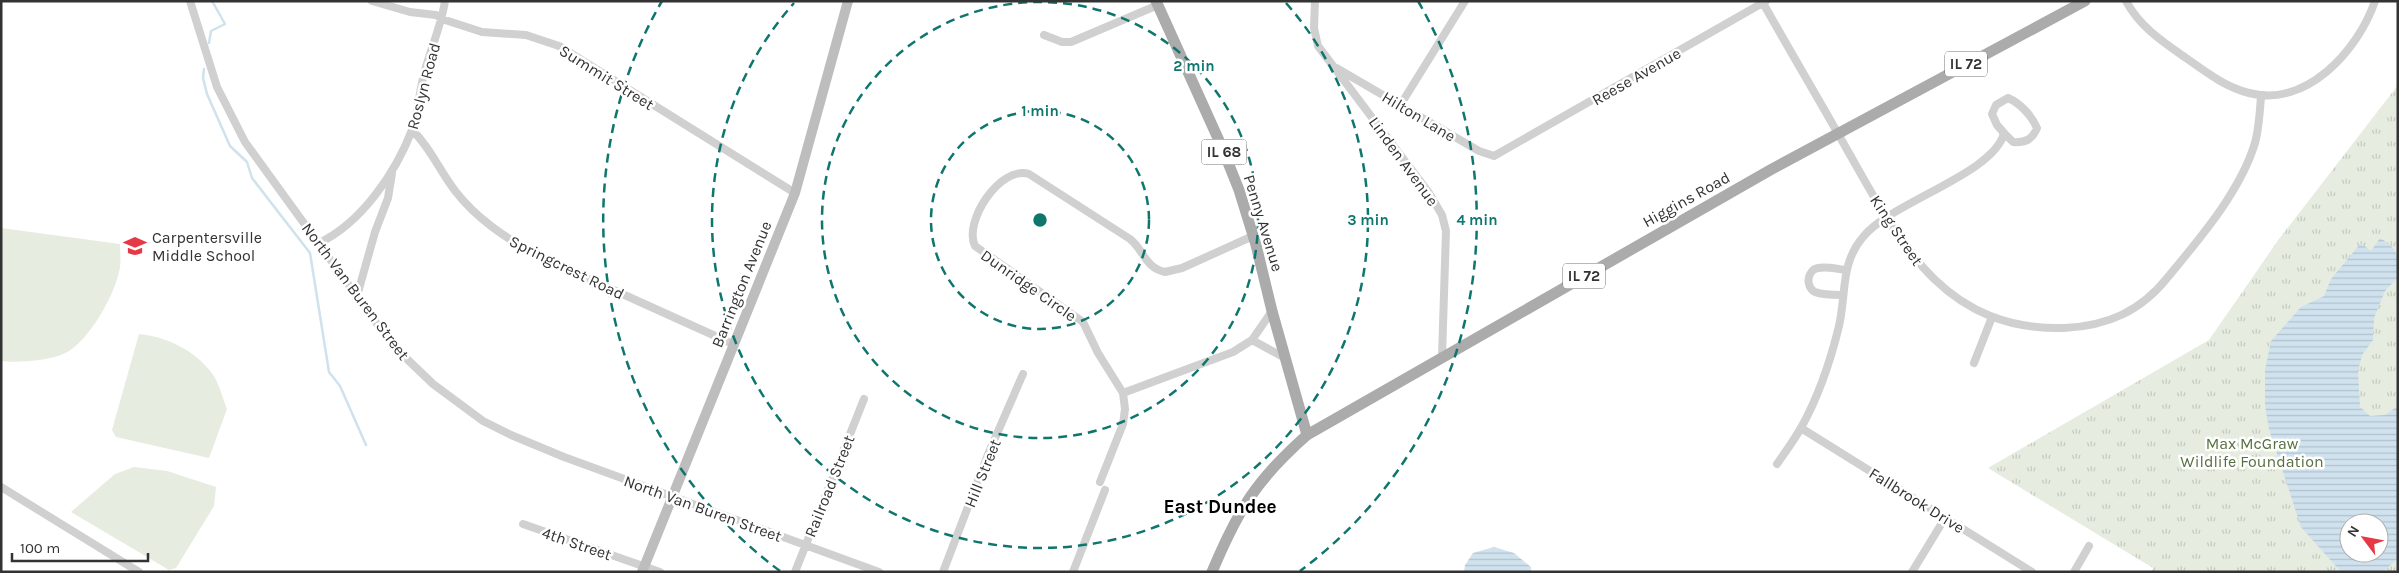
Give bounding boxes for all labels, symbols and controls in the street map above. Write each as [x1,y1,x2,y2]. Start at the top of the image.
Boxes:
street label: Roslyn Road [403,41,444,132]
street label: Summit Street [556,41,657,114]
street label: Reese Avenue [1588,43,1684,109]
road number: IL 72 [1945,52,1987,76]
text: 2 min [1173,57,1215,75]
street label: Hilton Lane [1379,87,1459,146]
text: 1 min [1021,102,1059,120]
street label: Linden Avenue [1365,113,1442,210]
road number: IL 68 [1202,140,1246,164]
street label: Higgins Road [1639,168,1733,231]
street label: Penny Avenue [1240,172,1287,274]
street label: King Street [1866,191,1927,269]
centre of rings [1031,211,1049,229]
text: 3 min [1347,211,1389,229]
text: 4 min [1456,211,1498,229]
street label: Barrington Avenue [707,218,775,350]
street label: North Van Buren Street [298,219,413,364]
place label: Carpentersville Middle School [152,228,262,265]
street label: Springcrest Road [506,231,627,304]
school or university icon: Carpentersville Middle School [122,233,148,259]
street label: Dunridge Circle [977,245,1080,325]
road number: IL 72 [1563,264,1605,288]
street label: Railroad Street [800,432,859,540]
park label: Max McGraw Wildlife Foundation [2180,434,2324,471]
street label: Hill Street [960,436,1005,510]
street label: Fallbrook Drive [1866,464,1968,537]
street label: North Van Buren Street [621,471,784,546]
district label: East Dundee [1163,496,1277,518]
north arrow [2339,513,2389,563]
street label: 4th Street [540,523,614,564]
text: N [2344,523,2363,540]
scale bar [12,530,149,562]
text: 100 m [20,539,60,557]

